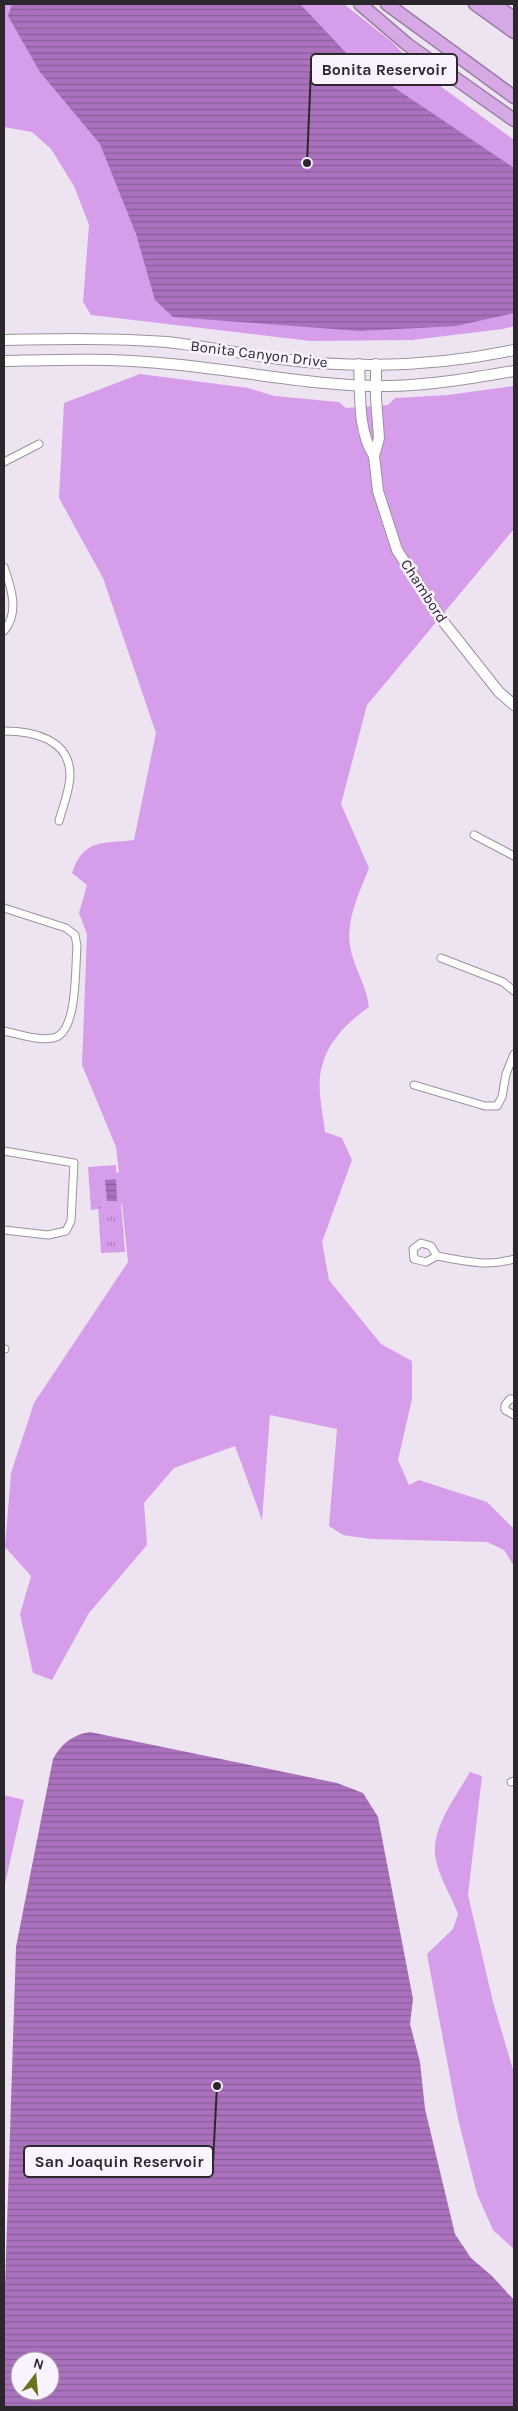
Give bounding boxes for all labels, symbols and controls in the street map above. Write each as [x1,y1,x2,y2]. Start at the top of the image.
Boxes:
callout: Bonita Reservoir [311,54,457,85]
text: Bonita Reservoir [321,60,447,79]
street label: Bonita Canyon Drive [189,337,329,371]
street label: Chambord [397,556,451,626]
callout: San Joaquin Reservoir [24,2146,213,2177]
text: San Joaquin Reservoir [34,2152,204,2171]
north arrow [10,2351,60,2401]
text: N [31,2354,46,2374]

